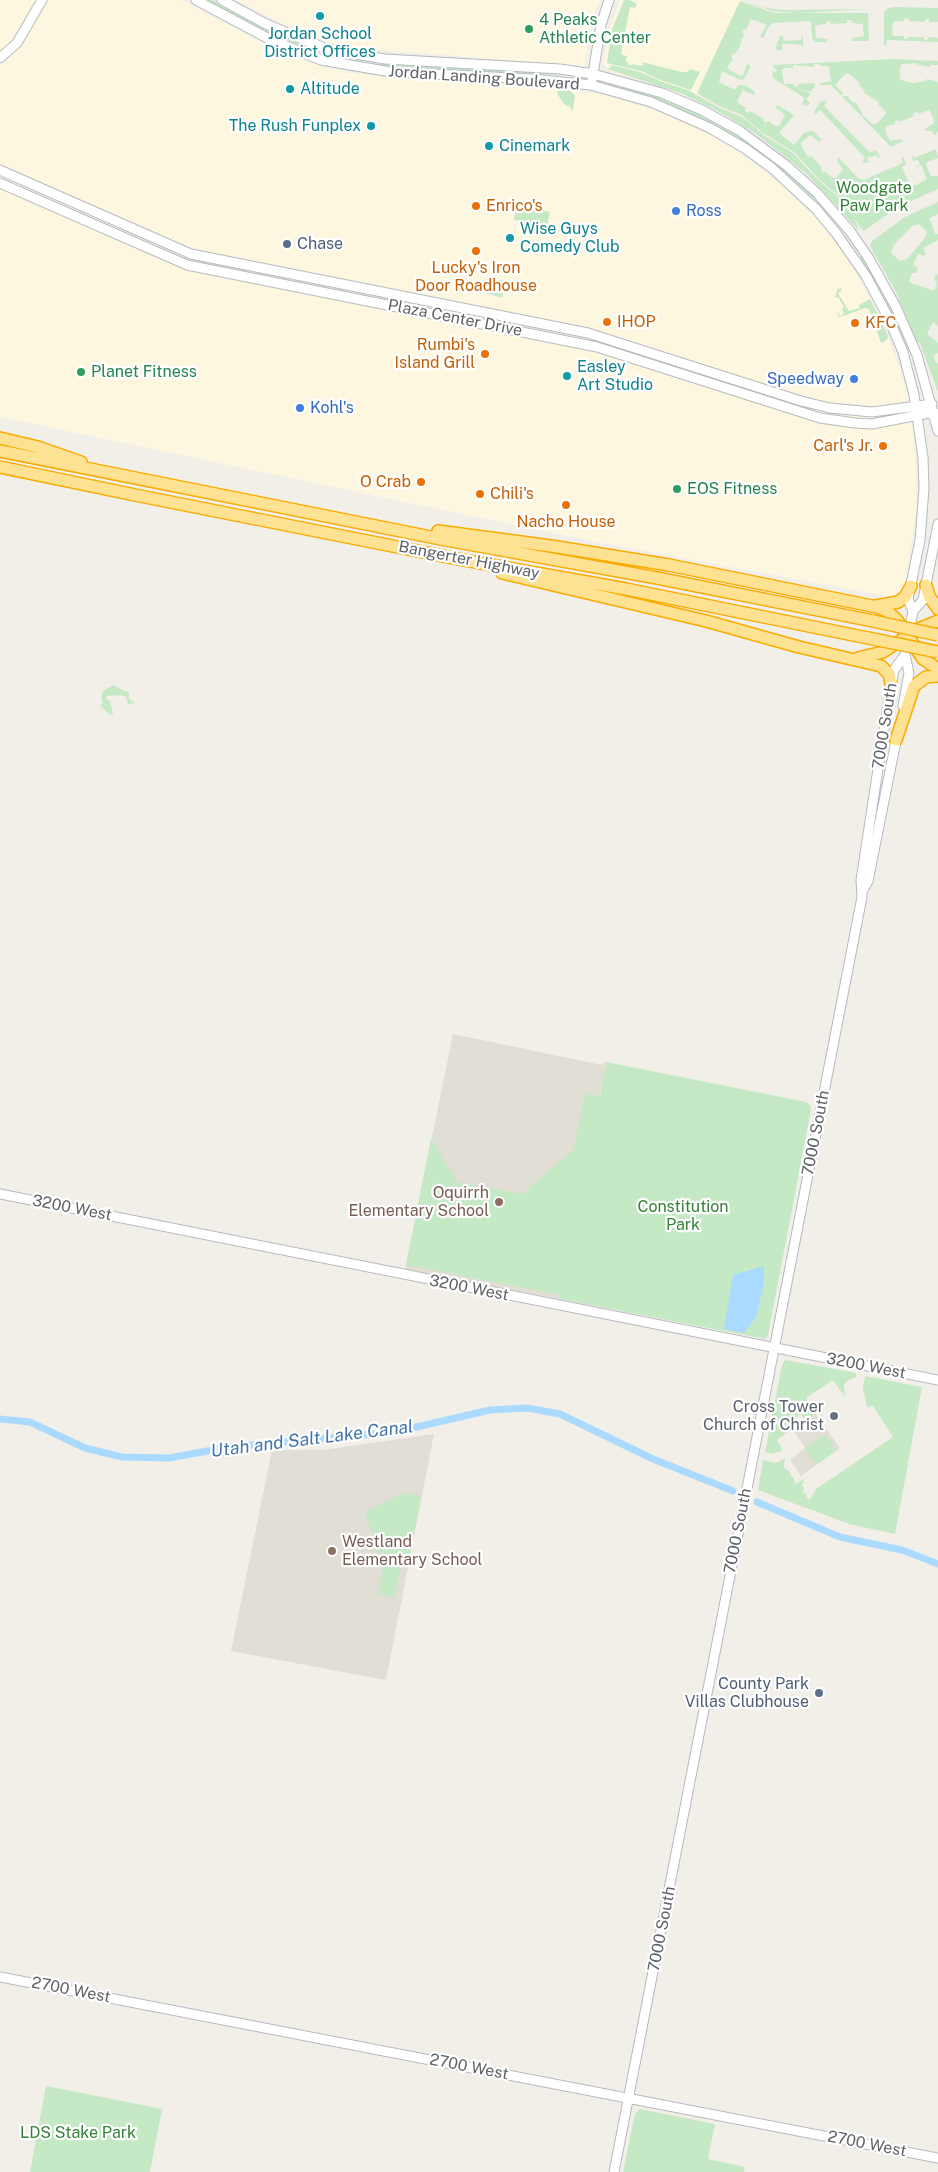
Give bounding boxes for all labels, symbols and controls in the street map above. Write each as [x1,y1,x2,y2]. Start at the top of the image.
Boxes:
marker: Jordan School District Offices [314,10,326,22]
place label: 4 Peaks Athletic Center [539,10,651,48]
marker: 4 Peaks Athletic Center [523,23,535,35]
place label: Jordan School District Offices [264,24,376,62]
street label: Jordan Landing Boulevard [388,62,580,94]
place label: Altitude [300,79,360,99]
marker: Altitude [284,83,296,95]
place label: The Rush Funplex [229,116,361,136]
marker: The Rush Funplex [365,120,377,132]
place label: Cinemark [499,136,570,156]
marker: Cinemark [483,140,495,152]
park label: Woodgate Paw Park [836,178,912,216]
place label: Enrico's [486,196,543,216]
marker: Enrico's [470,200,482,212]
place label: Ross [686,201,722,221]
marker: Ross [670,205,682,217]
place label: Wise Guys Comedy Club [520,219,619,257]
marker: Wise Guys Comedy Club [504,232,516,244]
place label: Chase [297,234,343,254]
marker: Chase [281,238,293,250]
marker: Lucky's Iron Door Roadhouse [470,245,482,257]
place label: Lucky's Iron Door Roadhouse [415,258,537,296]
street label: Plaza Center Drive [386,296,524,340]
place label: IHOP [617,312,656,332]
place label: KFC [865,313,896,333]
marker: IHOP [601,316,613,328]
marker: KFC [849,317,861,329]
place label: Rumbi's Island Grill [395,335,475,373]
marker: Rumbi's Island Grill [479,348,491,360]
place label: Easley Art Studio [577,357,653,395]
place label: Planet Fitness [91,362,197,382]
marker: Planet Fitness [75,366,87,378]
place label: Speedway [767,369,844,389]
marker: Easley Art Studio [561,370,573,382]
marker: Speedway [848,373,860,385]
place label: Kohl's [310,398,354,418]
marker: Kohl's [294,402,306,414]
place label: Carl's Jr. [813,436,873,456]
marker: Carl's Jr. [877,440,889,452]
place label: O Crab [360,472,411,492]
marker: O Crab [415,476,427,488]
place label: EOS Fitness [687,479,777,499]
marker: EOS Fitness [671,483,683,495]
place label: Chili's [490,484,534,504]
marker: Chili's [474,488,486,500]
marker: Nacho House [560,499,572,511]
place label: Nacho House [516,512,616,532]
street label: Bangerter Highway [397,537,541,583]
street label: 7000 South [869,682,901,770]
street label: 7000 South [798,1089,834,1177]
place label: Oquirrh Elementary School [349,1183,489,1221]
street label: 3200 West [31,1191,113,1225]
marker: Oquirrh Elementary School [493,1196,505,1208]
park label: Constitution Park [637,1197,729,1235]
street label: 3200 West [428,1271,510,1305]
street label: 3200 West [825,1349,907,1383]
place label: Cross Tower Church of Christ [703,1397,824,1435]
marker: Cross Tower Church of Christ [828,1410,840,1422]
water label: Utah and Salt Lake Canal [209,1416,415,1462]
street label: 7000 South [720,1487,756,1575]
place label: Westland Elementary School [342,1532,482,1570]
marker: Westland Elementary School [326,1545,338,1557]
place label: County Park Villas Clubhouse [685,1674,809,1712]
marker: County Park Villas Clubhouse [813,1687,825,1699]
street label: 7000 South [644,1885,680,1973]
street label: 2700 West [30,1973,112,2007]
street label: 2700 West [428,2050,510,2084]
park label: LDS Stake Park [20,2123,136,2143]
street label: 2700 West [826,2127,908,2161]

